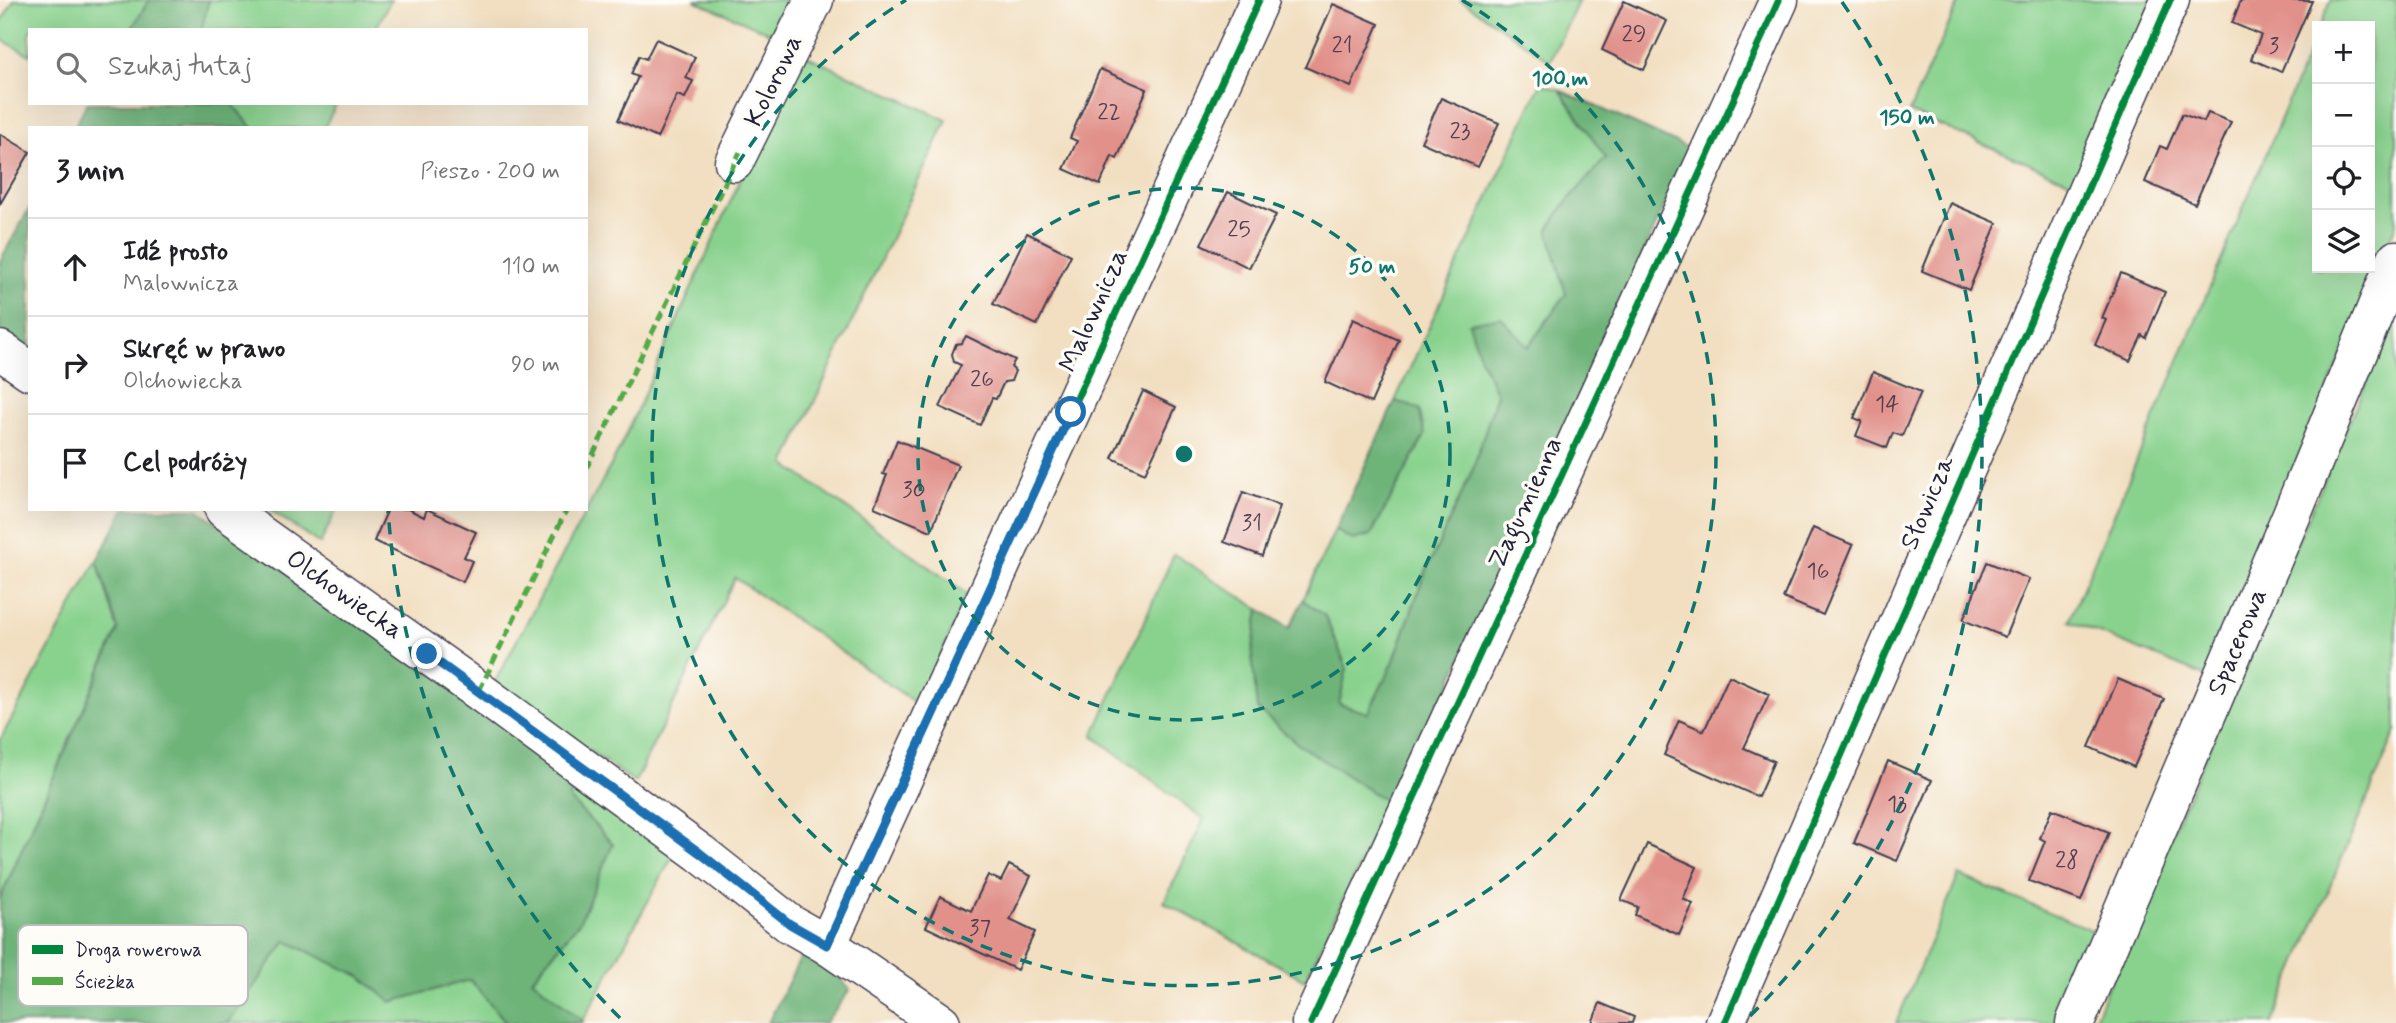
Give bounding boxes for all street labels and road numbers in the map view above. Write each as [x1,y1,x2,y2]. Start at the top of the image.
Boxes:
street label: Kolorowa [737,29,811,133]
street label: Malownicza [1052,244,1136,378]
street label: Zagumienna [1481,432,1574,575]
street label: Słowicza [1893,450,1963,555]
street label: Olchowiecka [279,542,409,648]
street label: Spacerowa [2200,583,2276,701]

